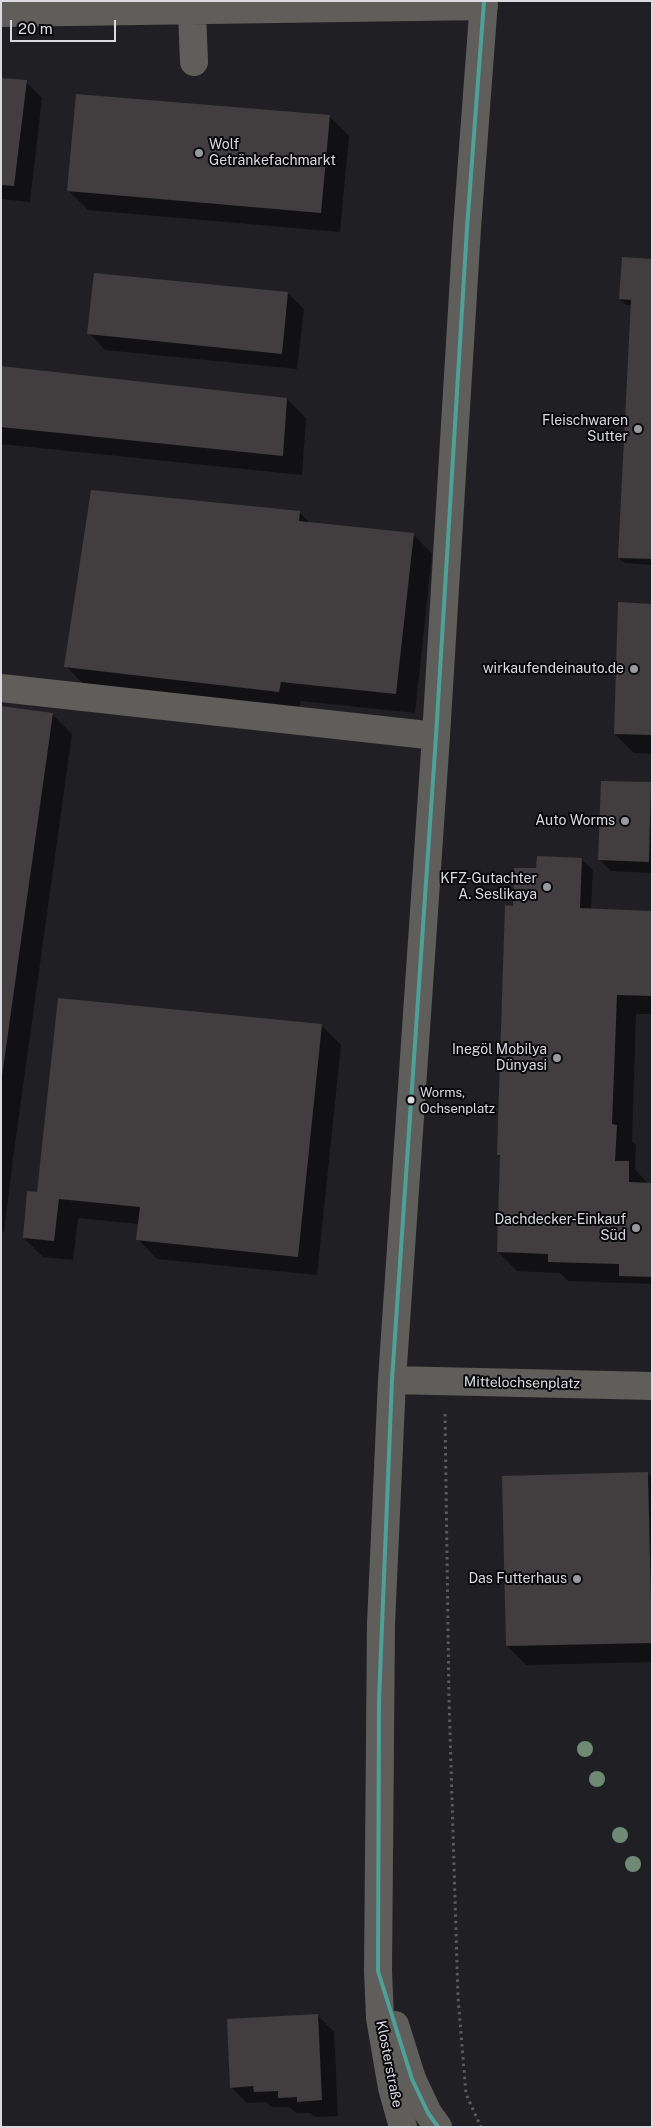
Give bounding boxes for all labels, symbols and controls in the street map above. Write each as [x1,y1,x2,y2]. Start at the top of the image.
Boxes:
scale bar [12,10,119,42]
text: 20 m [18,20,53,37]
place label: Wolf Getränkefachmarkt [209,137,336,170]
marker: Wolf Getränkefachmarkt [193,147,205,159]
place label: Fleischwaren Sutter [542,413,628,446]
marker: Fleischwaren Sutter [632,423,644,435]
place label: wirkaufendeinauto.de [483,661,624,677]
marker: wirkaufendeinauto.de [628,663,640,675]
place label: Auto Worms [535,813,615,829]
marker: Auto Worms [619,815,631,827]
place label: KFZ-Gutachter A. Seslikaya [440,871,537,904]
marker: KFZ-Gutachter A. Seslikaya [541,881,553,893]
place label: Inegöl Mobilya Dünyasi [452,1042,547,1074]
marker: Inegöl Mobilya Dünyasi [551,1052,563,1064]
place label: Worms, Ochsenplatz [420,1085,495,1116]
marker: Worms, Ochsenplatz [406,1095,416,1105]
place label: Dachdecker-Einkauf Süd [494,1212,626,1244]
marker: Dachdecker-Einkauf Süd [630,1222,642,1234]
street label: Mittelochsenplatz [464,1374,580,1392]
place label: Das Futterhaus [468,1571,567,1587]
marker: Das Futterhaus [571,1573,583,1585]
street label: Klosterstraße [372,2019,406,2109]

